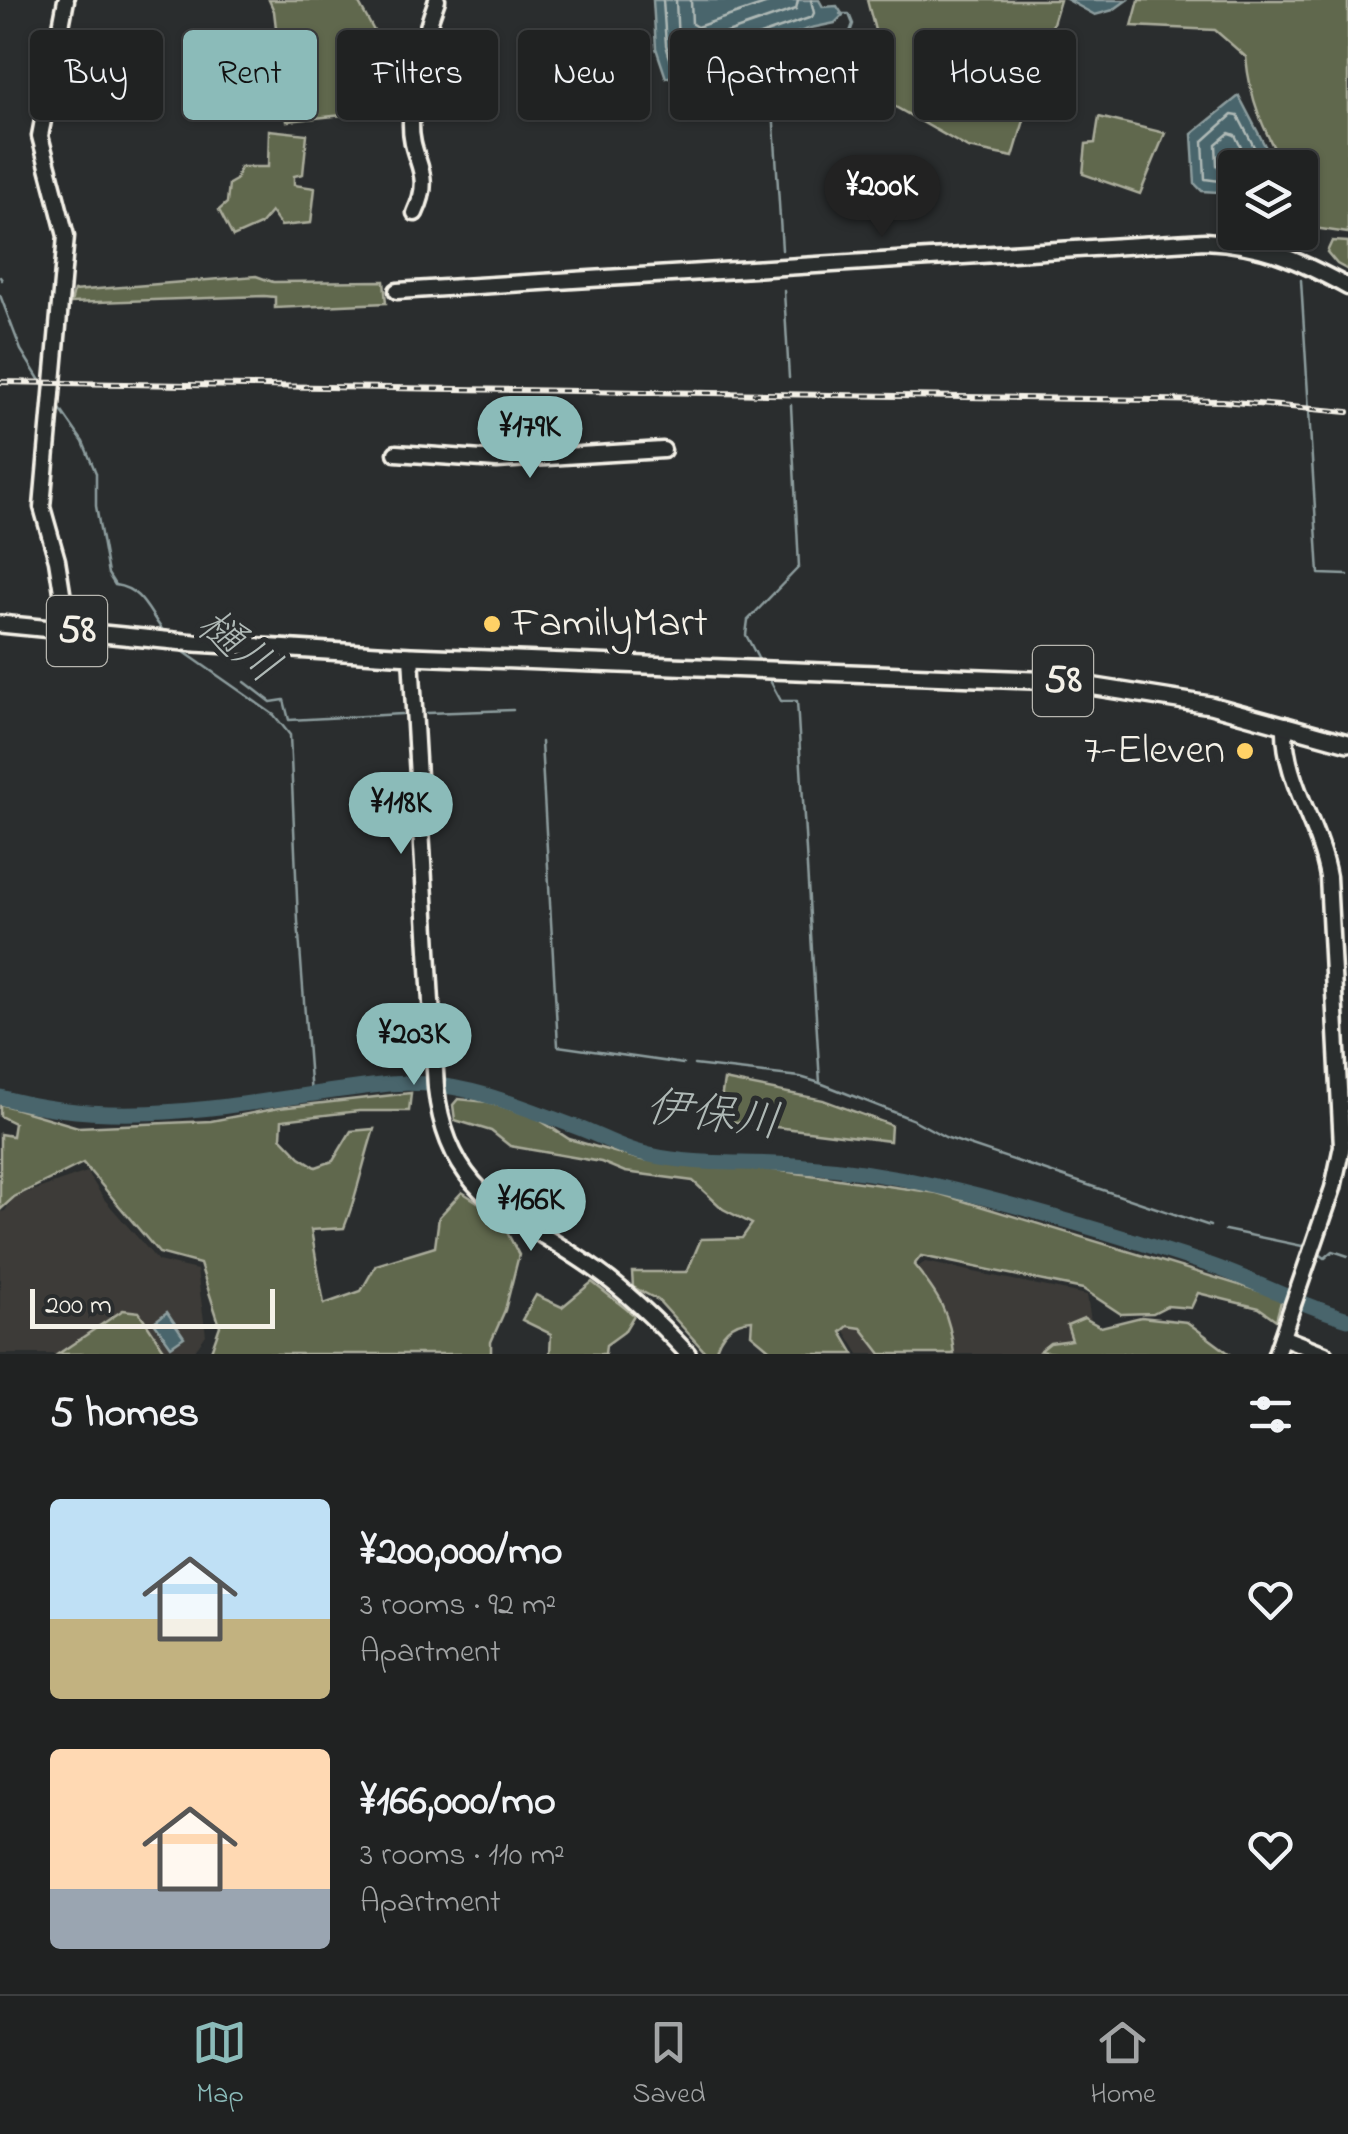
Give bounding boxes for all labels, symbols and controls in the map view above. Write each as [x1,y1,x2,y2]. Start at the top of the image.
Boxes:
chip: Buy [30,30,163,120]
chip: Rent [183,30,317,120]
chip: Filters [337,30,498,120]
chip: New [518,30,650,120]
chip: Apartment [670,30,894,120]
chip: House [914,30,1076,120]
map controls [1218,150,1318,250]
button: layers [1218,150,1318,250]
pin: ¥200K [812,155,952,240]
text: ¥200K [846,164,918,211]
pin: ¥179K [460,396,600,481]
text: ¥179K [500,405,561,452]
water label: 樋川 [181,594,293,702]
place label: FamilyMart [511,594,708,655]
road number: 58 [47,596,107,666]
marker: FamilyMart [481,613,503,635]
road number: 58 [1033,646,1093,716]
place label: 7-Eleven [1084,721,1225,782]
marker: 7-Eleven [1234,740,1256,762]
pin: ¥118K [331,772,471,857]
text: ¥118K [371,781,431,828]
pin: ¥203K [344,1003,484,1088]
text: ¥203K [379,1012,449,1059]
water label: 伊保川 [642,1076,784,1158]
pin: ¥166K [461,1169,601,1254]
text: ¥166K [498,1178,564,1225]
scale bar [30,1284,275,1328]
text: 200 m [45,1286,112,1327]
text: 5 homes [50,1384,199,1445]
icon: filters [1243,1387,1298,1442]
text: ¥200,000/mo [360,1522,563,1583]
icon: home [130,1539,250,1659]
icon: heart [1243,1572,1298,1627]
text: 3 rooms · 92 m² [360,1583,556,1630]
text: Apartment [360,1630,501,1677]
text: ¥166,000/mo [360,1772,556,1833]
icon: home [130,1789,250,1909]
icon: heart [1243,1822,1298,1877]
text: 3 rooms · 110 m² [360,1833,565,1880]
text: Apartment [360,1880,501,1927]
tab: Map [192,2015,247,2116]
tab: Saved [632,2015,705,2116]
tab: Home [1090,2015,1156,2116]

